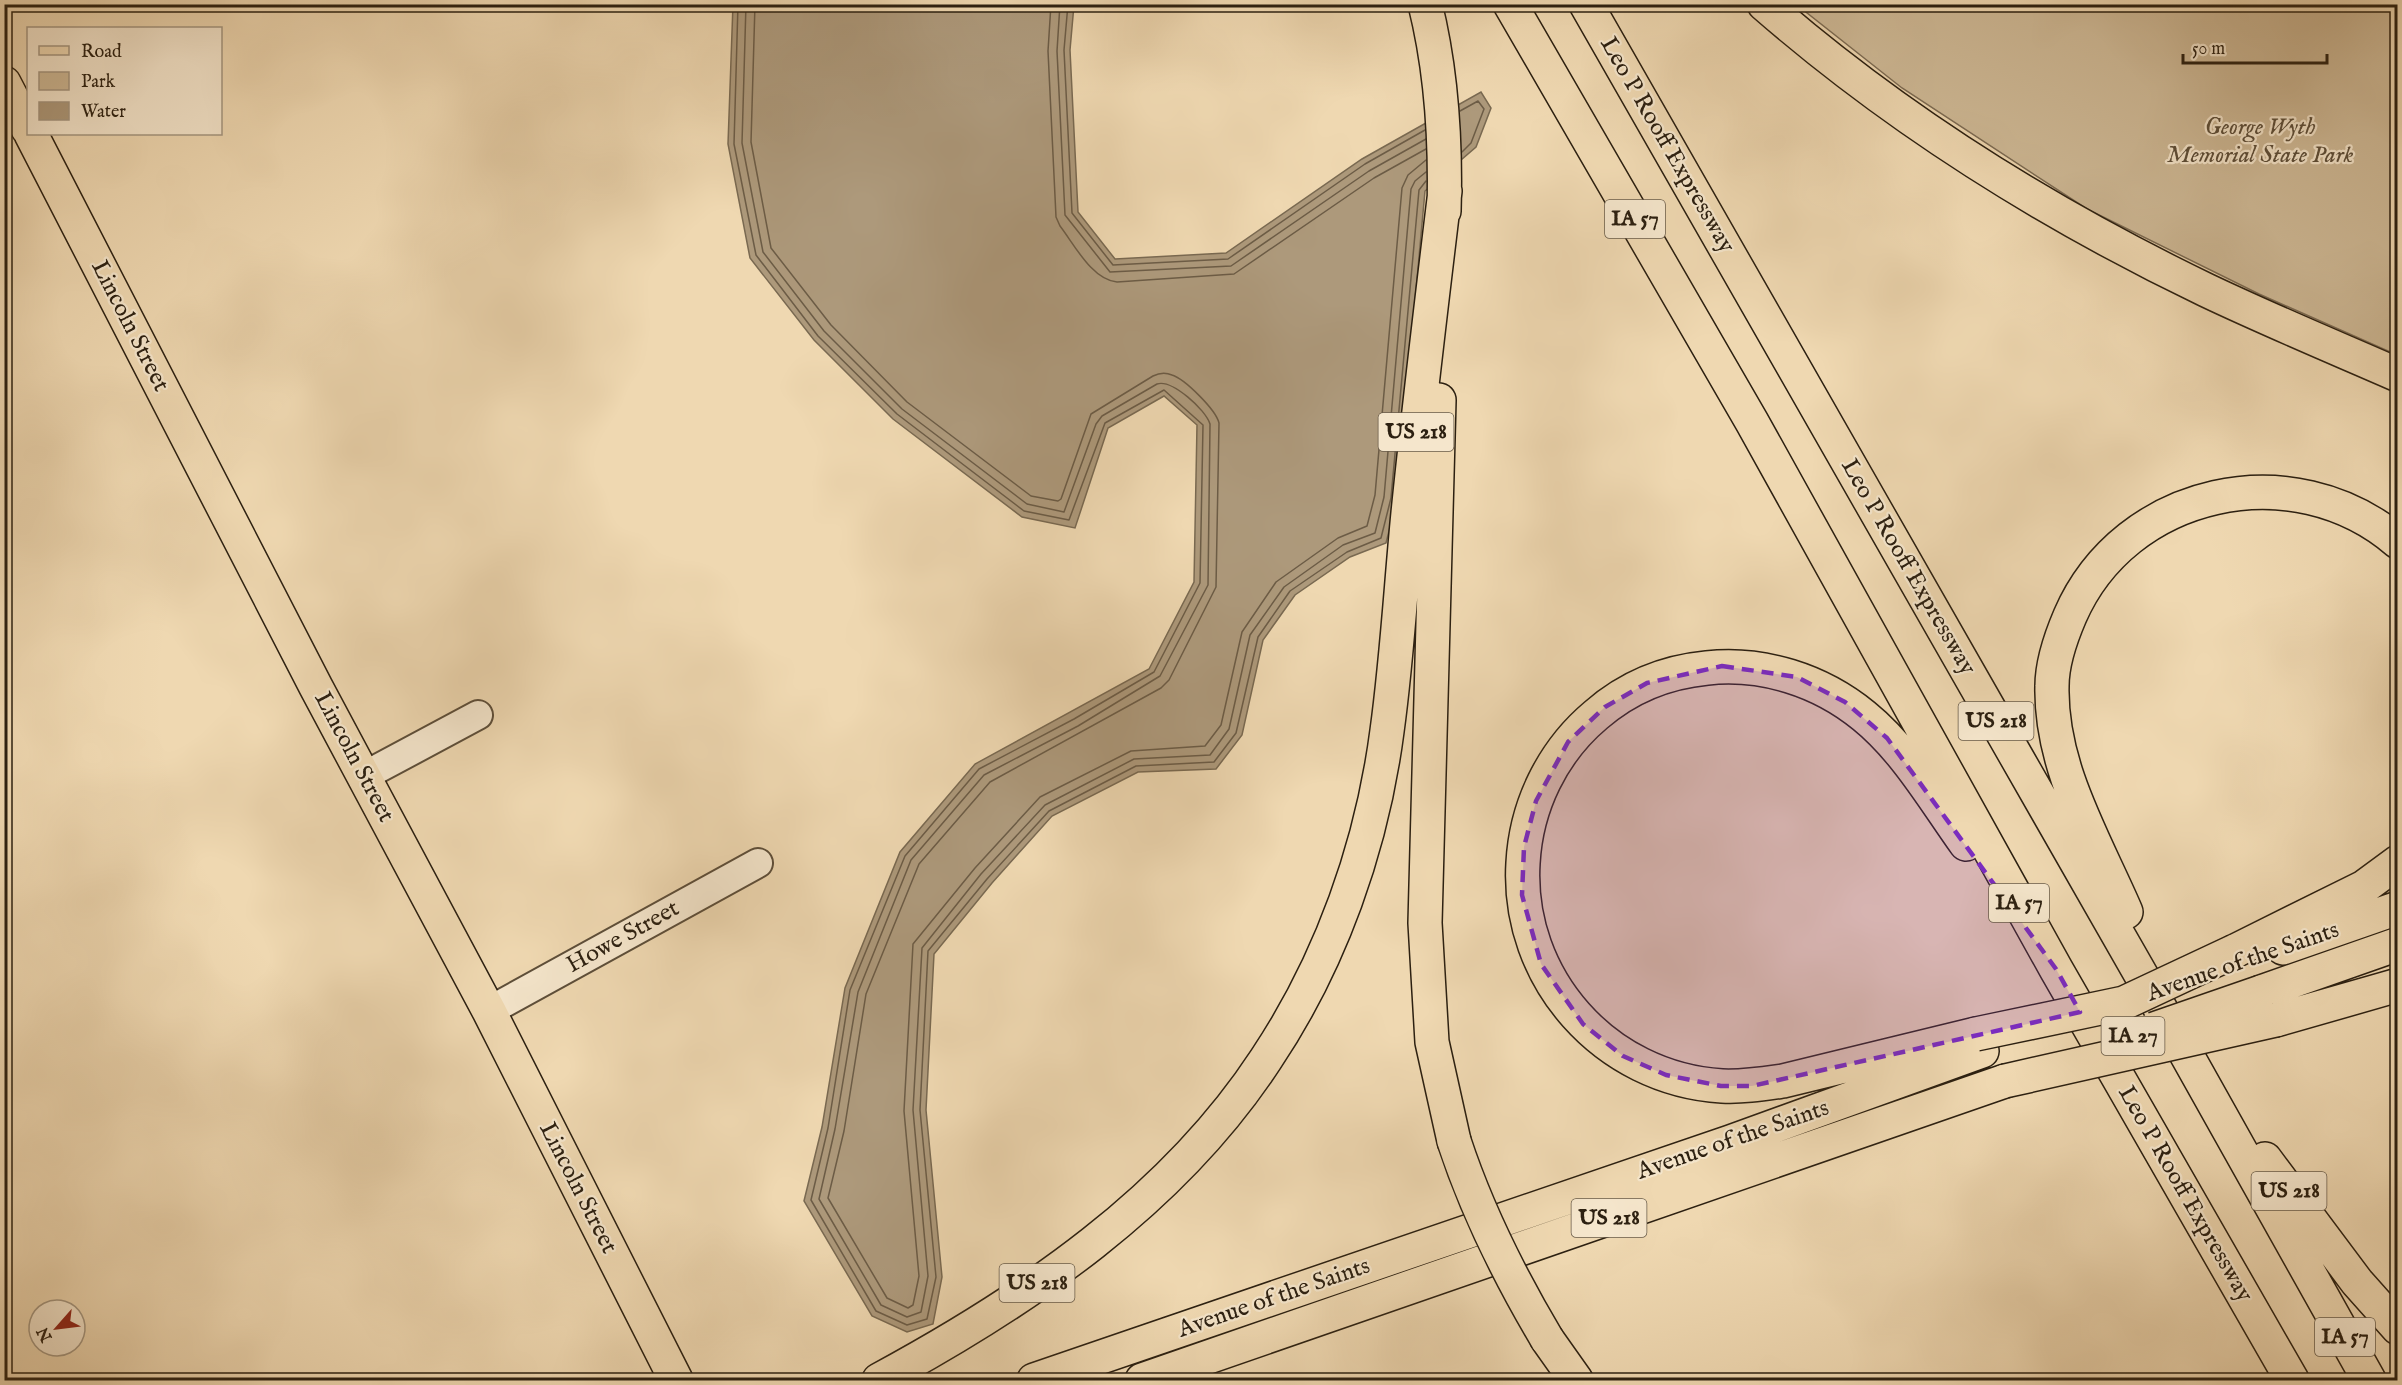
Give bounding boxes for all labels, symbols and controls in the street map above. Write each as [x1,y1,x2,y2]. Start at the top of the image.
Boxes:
legend [27,27,222,135]
scale bar [2183,27,2327,65]
street label: Leo P Rooff Expressway [1592,31,1742,259]
text: 50 m [2192,38,2225,61]
text: Road [81,41,122,64]
text: Park [81,71,116,94]
text: Water [81,101,126,124]
park label: George Wyth Memorial State Park [2167,112,2354,171]
road number: IA 57 [1605,200,1665,238]
street label: Lincoln Street [84,255,176,397]
road number: US 218 [1378,413,1454,451]
street label: Leo P Rooff Expressway [1833,453,1983,681]
street label: Lincoln Street [307,686,401,828]
road number: US 218 [1958,702,2034,740]
road number: IA 57 [1989,884,2049,922]
street label: Howe Street [561,893,685,981]
street label: Avenue of the Saints [2142,915,2343,1010]
road number: IA 27 [2102,1017,2164,1055]
street label: Leo P Rooff Expressway [2110,1080,2260,1308]
street label: Avenue of the Saints [1632,1093,1833,1188]
street label: Lincoln Street [532,1117,624,1259]
road number: US 218 [2252,1172,2326,1210]
road number: US 218 [1572,1199,1646,1237]
street label: Avenue of the Saints [1173,1251,1374,1346]
road number: US 218 [1000,1264,1074,1302]
north arrow [27,1298,87,1358]
road number: IA 57 [2315,1318,2375,1356]
text: N [33,1323,58,1346]

